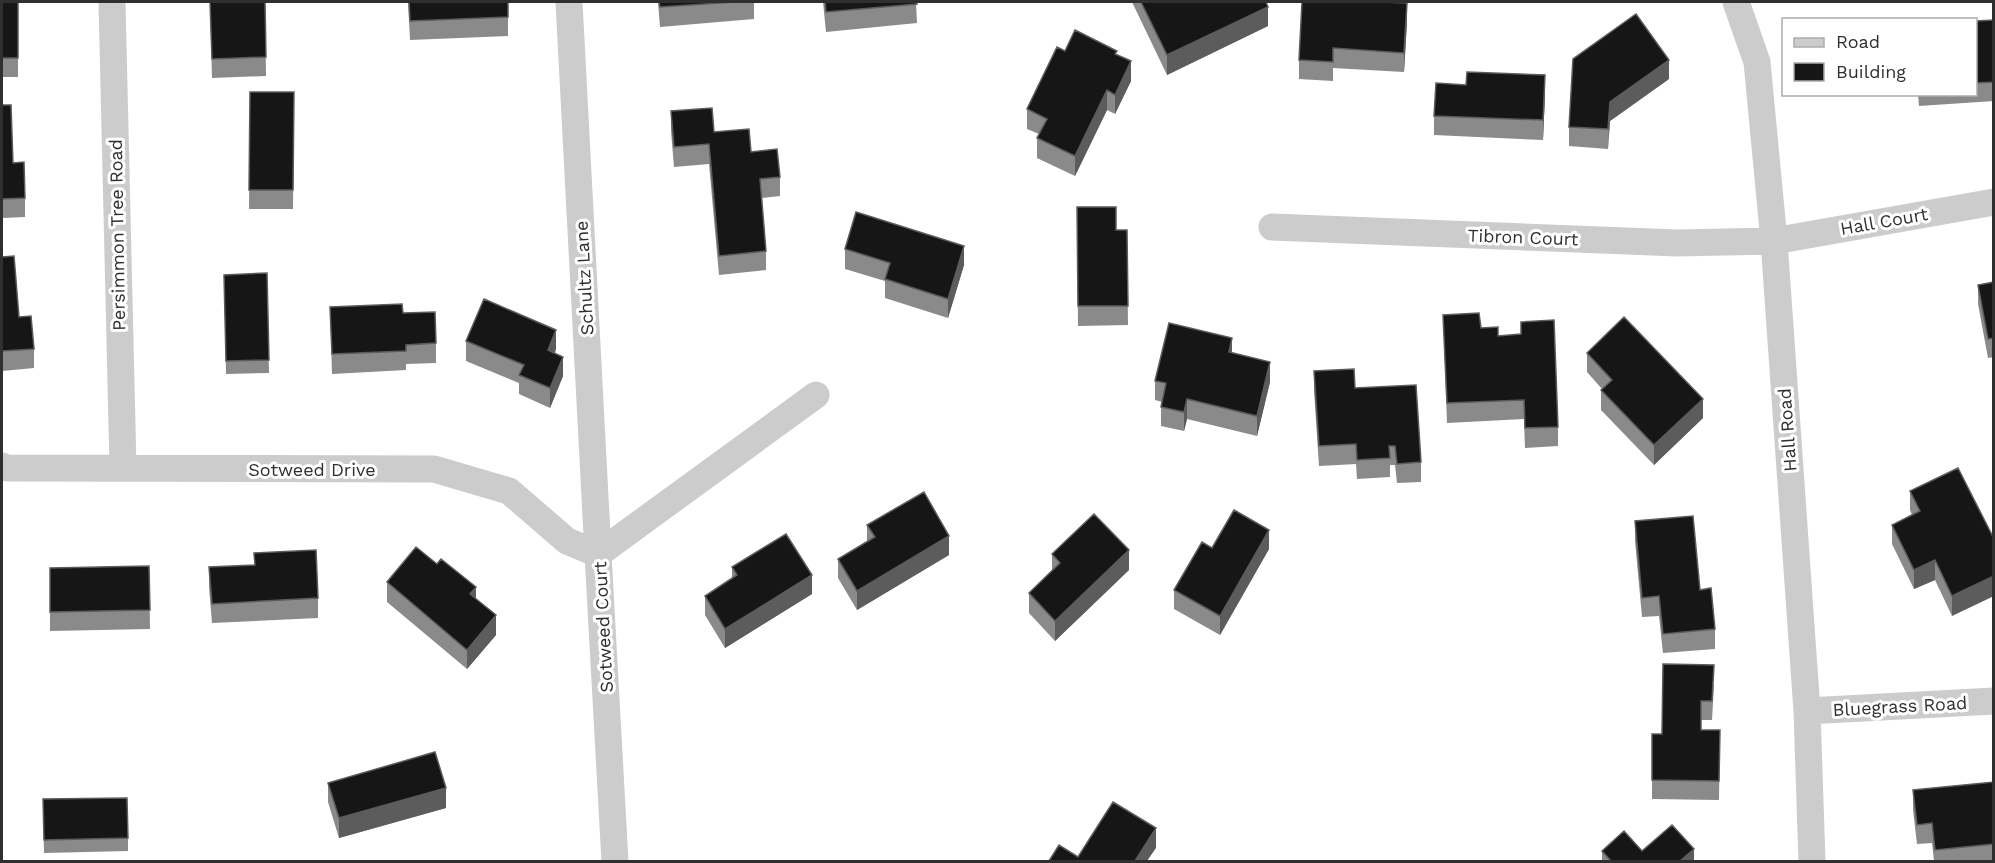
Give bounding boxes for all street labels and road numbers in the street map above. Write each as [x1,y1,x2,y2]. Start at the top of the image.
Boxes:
street label: Persimmon Tree Road [105,139,129,331]
street label: Hall Court [1839,203,1930,239]
street label: Schultz Lane [571,220,597,336]
street label: Tibron Court [1467,225,1579,249]
street label: Hall Road [1774,387,1800,473]
street label: Sotweed Drive [248,459,376,480]
street label: Sotweed Court [589,560,617,693]
street label: Bluegrass Road [1832,692,1968,720]

